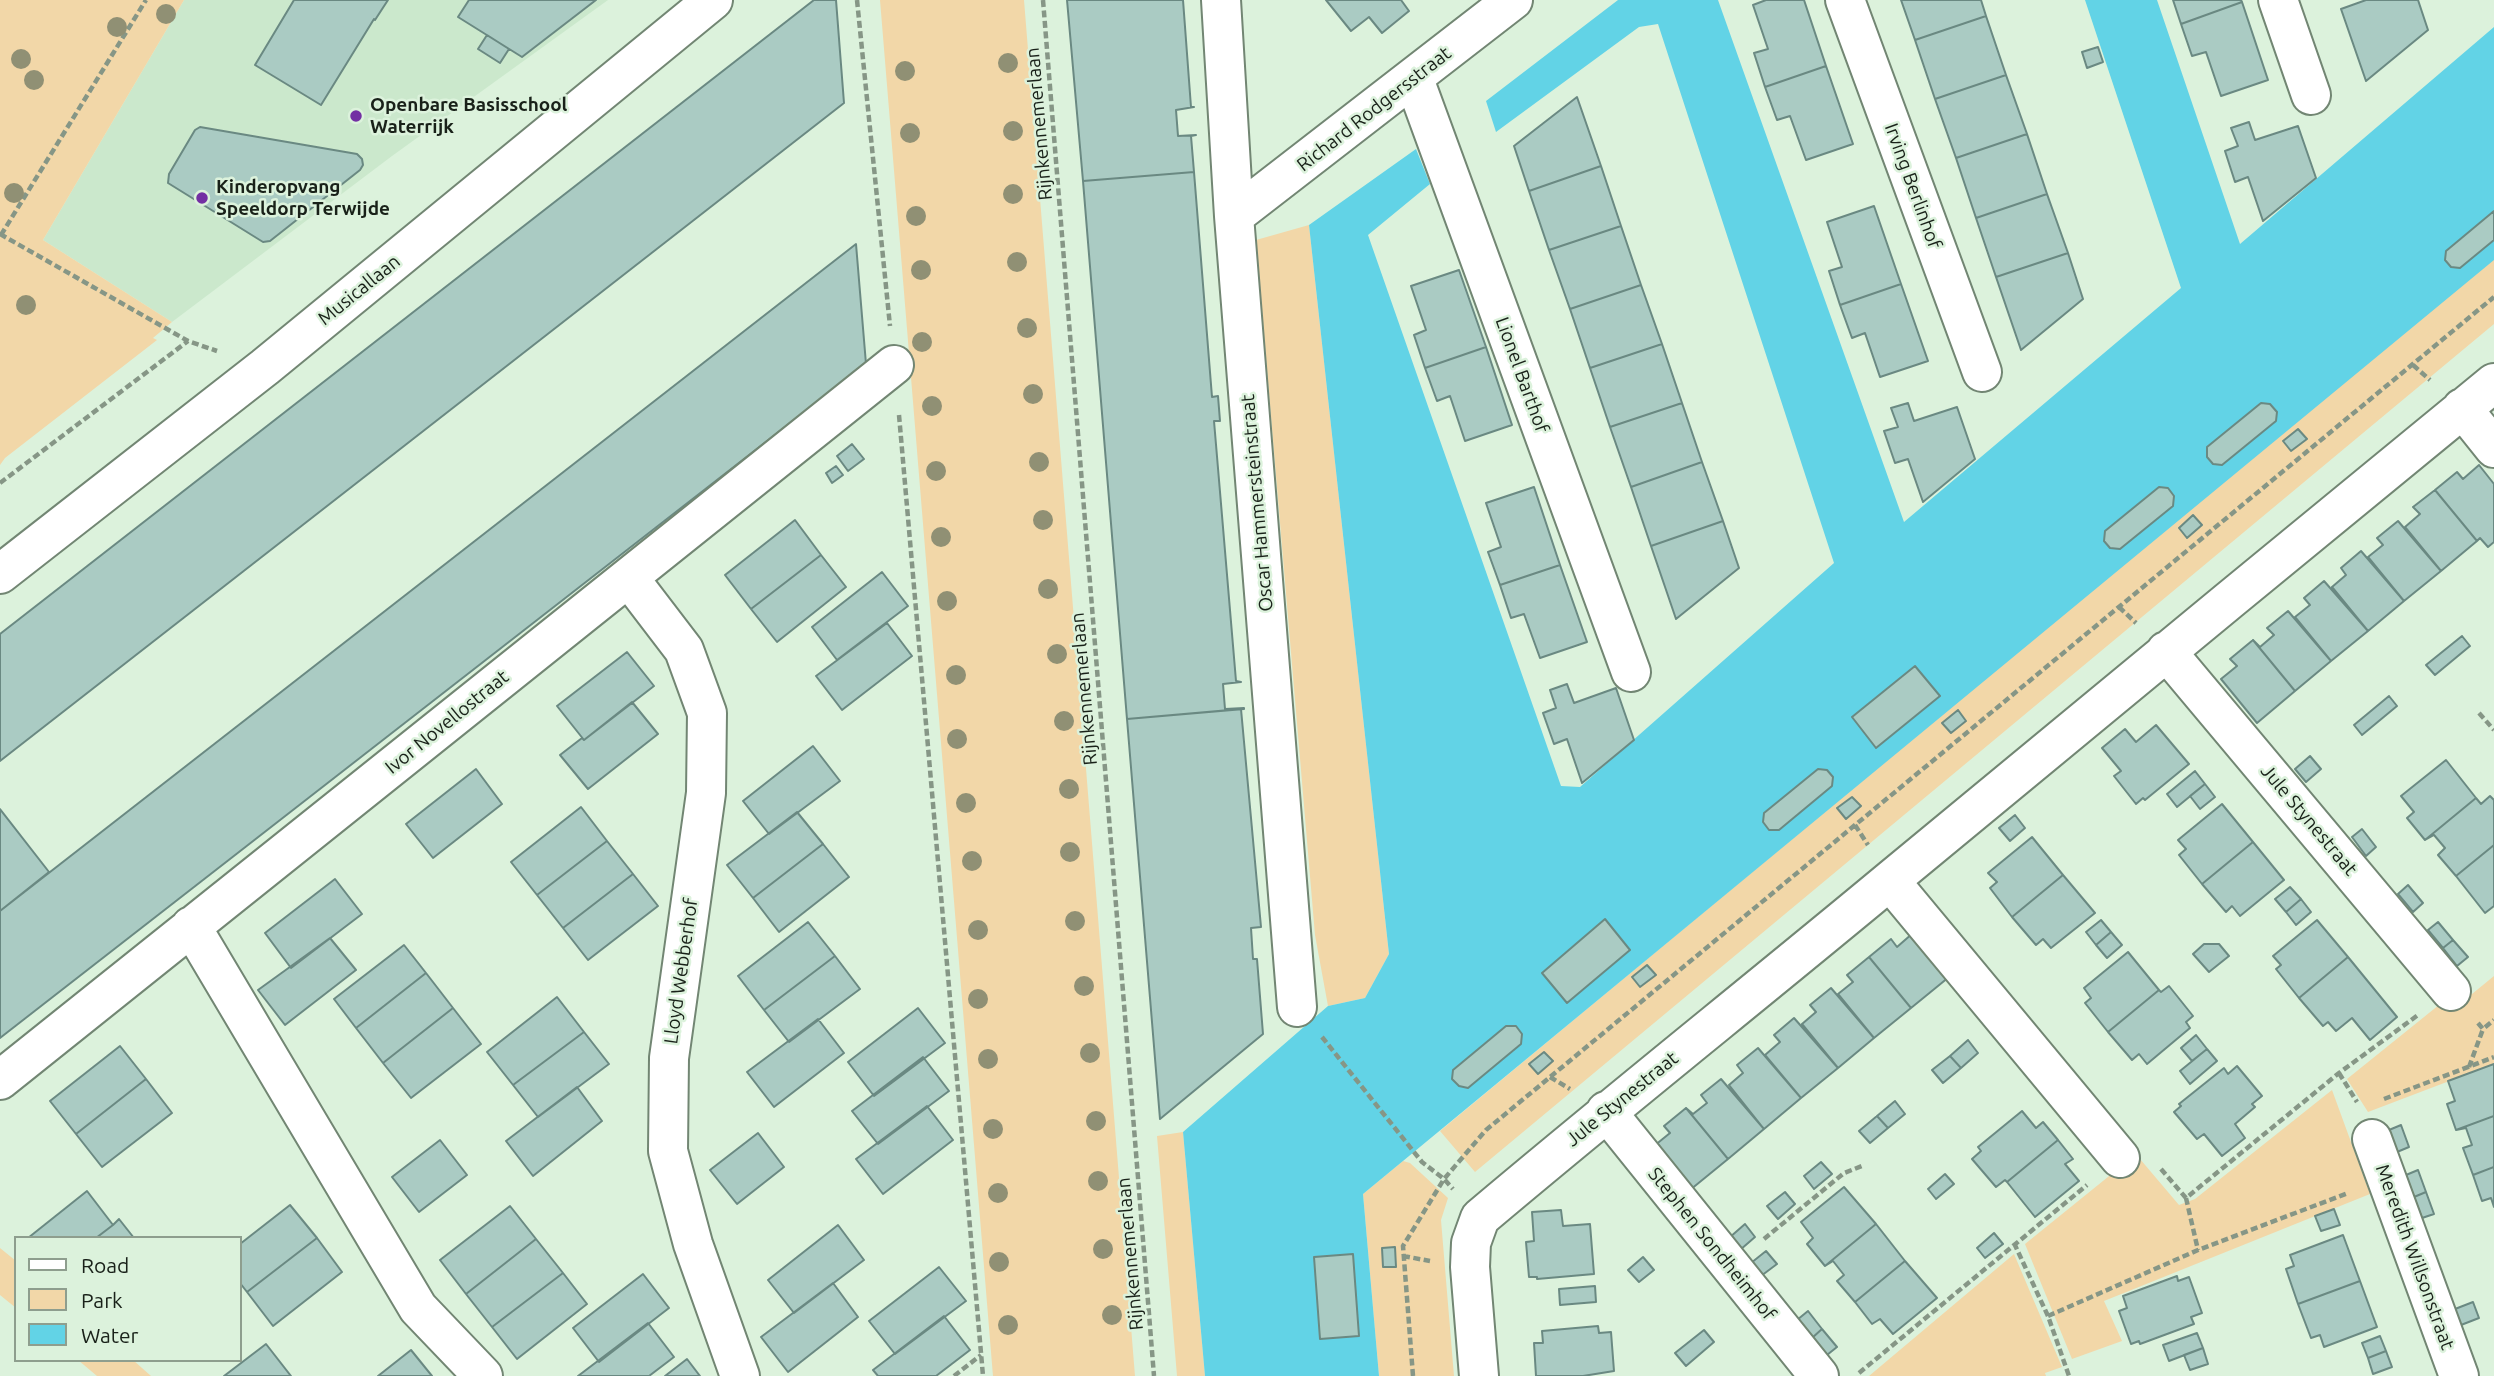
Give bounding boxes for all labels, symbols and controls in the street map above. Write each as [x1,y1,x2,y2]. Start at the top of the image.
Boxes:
street label: Richard Rodgersstraat [1292,42,1456,176]
street label: Rijnkennemerlaan [1021,47,1057,201]
place label: Openbare Basisschool Waterrijk [370,94,567,138]
marker: Openbare Basisschool Waterrijk [348,108,364,124]
street label: Irving Berlinhof [1880,120,1946,252]
place label: Kinderopvang Speeldorp Terwijde [216,176,390,220]
marker: Kinderopvang Speeldorp Terwijde [194,190,210,206]
street label: Musicallaan [313,250,405,330]
street label: Lionel Barthof [1490,314,1554,436]
street label: Oscar Hammersteinstraat [1236,393,1278,613]
street label: Rijnkennemerlaan [1066,612,1102,766]
street label: Ivor Novellostraat [381,665,513,779]
street label: Jule Stynestraat [2256,760,2362,880]
street label: Lloyd Webberhof [659,897,703,1045]
street label: Jule Stynestraat [1561,1047,1683,1151]
street label: Meredith Willsonstraat [2371,1161,2459,1353]
street label: Stephen Sondheimhof [1643,1163,1781,1325]
street label: Rijnkennemerlaan [1112,1177,1148,1331]
legend [14,1236,242,1362]
text: Road [81,1253,129,1277]
text: Park [81,1288,123,1312]
text: Water [81,1323,139,1347]

